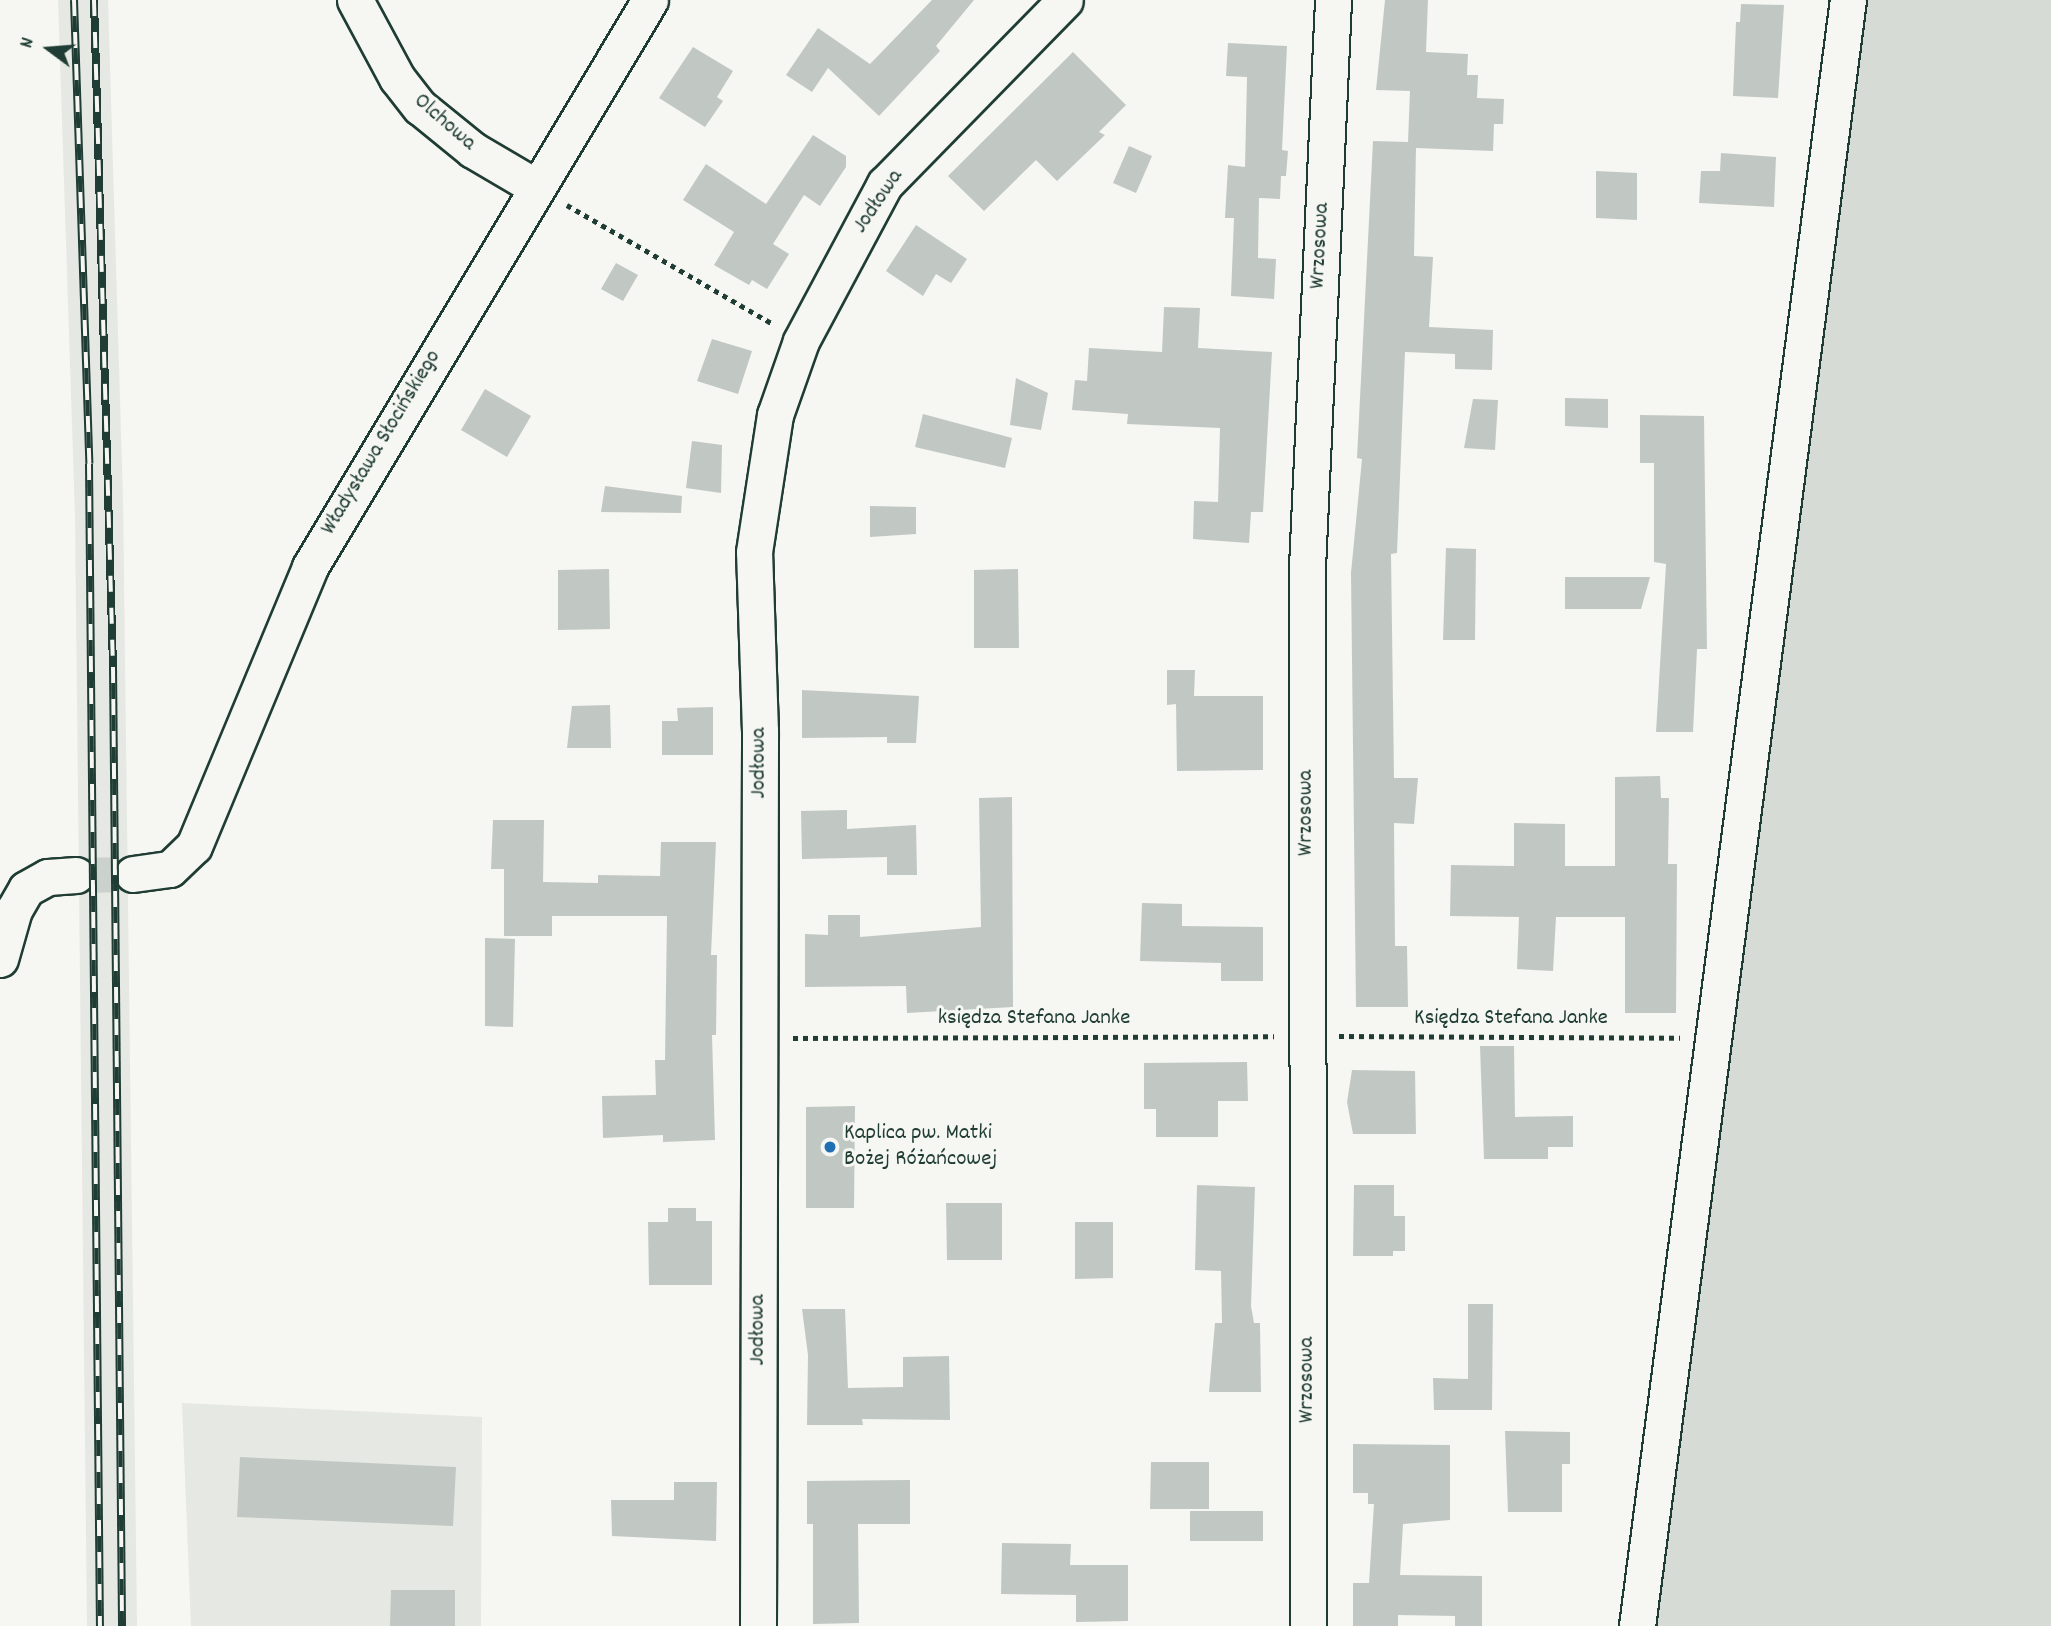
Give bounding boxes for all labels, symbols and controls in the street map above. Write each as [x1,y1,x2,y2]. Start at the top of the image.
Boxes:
north arrow [14,14,84,84]
text: N [14,35,43,51]
street label: Olchowa [407,88,481,158]
street label: Jodłowa [848,165,910,239]
street label: Wrzosowa [1305,202,1337,290]
street label: Władysława Słocińskiego [316,345,448,541]
street label: Jodłowa [746,727,774,799]
street label: Wrzosowa [1293,770,1321,856]
street label: księdza Stefana Janke [938,1005,1130,1033]
street label: Księdza Stefana Janke [1414,1005,1608,1033]
place label: Kaplica pw. Matki Bożej Różańcowej [844,1120,997,1174]
marker: Kaplica pw. Matki Bożej Różańcowej [822,1139,838,1155]
street label: Jodłowa [745,1294,773,1366]
street label: Wrzosowa [1294,1337,1322,1423]

